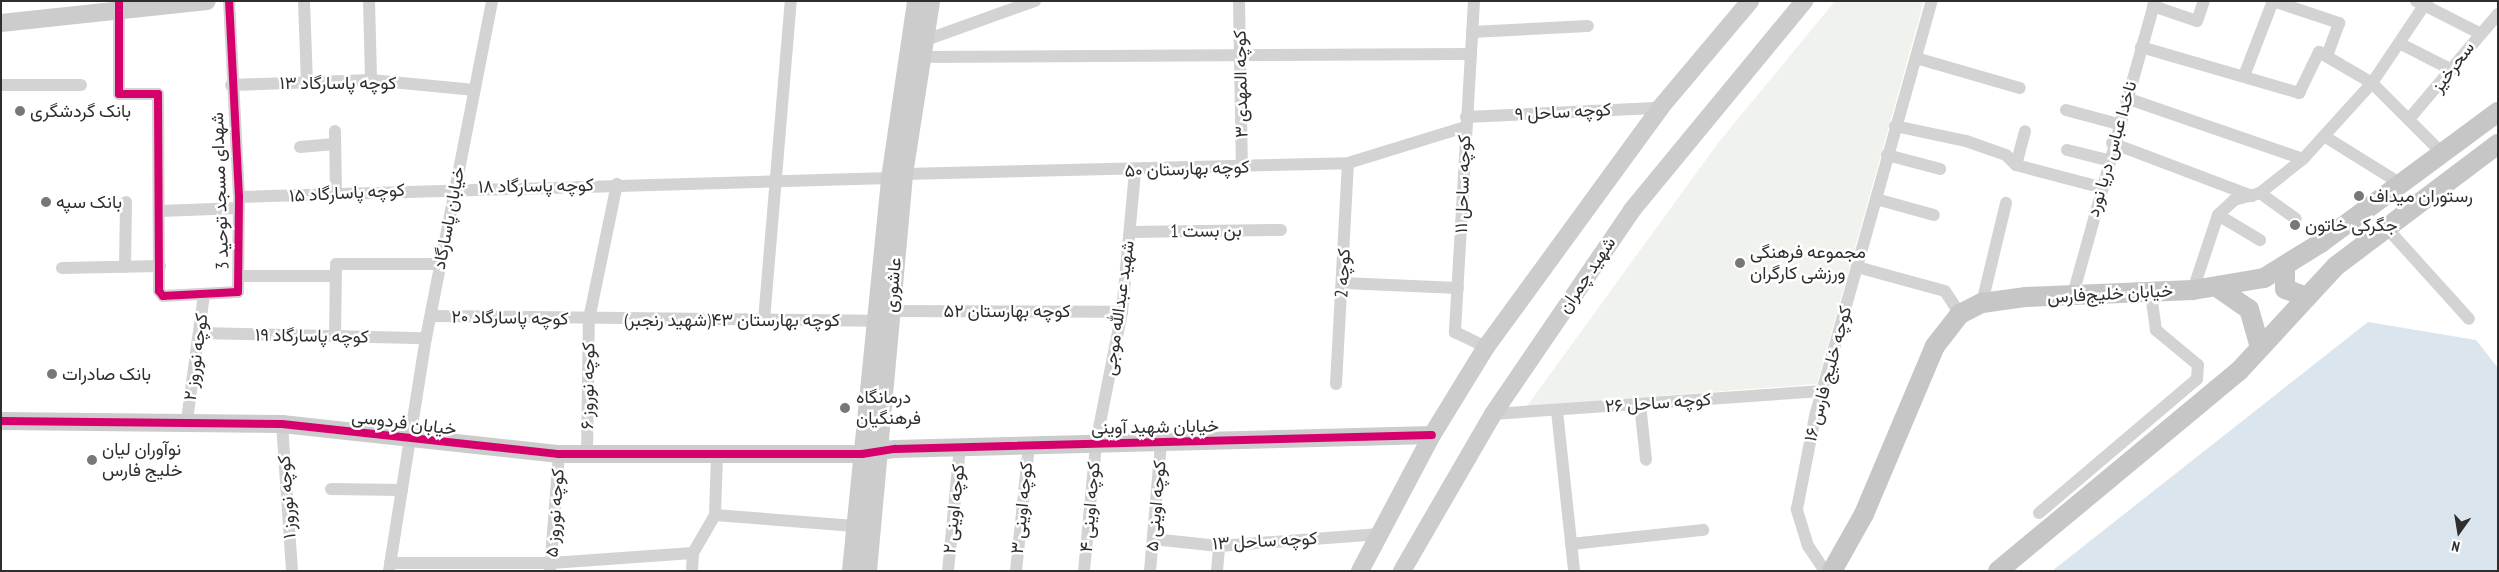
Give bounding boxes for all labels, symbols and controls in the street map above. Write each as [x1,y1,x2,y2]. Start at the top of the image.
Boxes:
street label: کوچه المهدی ۳ [1229,30,1253,138]
street label: سحرخیز [2427,37,2479,97]
street label: کوچه پاسارگاد ۱۳ [279,72,397,94]
street label: ناخدا عباس دریا نورد [2082,79,2142,219]
street label: کوچه ساحل ۹ [1514,99,1612,125]
place label: بانک گردشگری [30,100,131,122]
marker: بانک گردشگری [14,105,26,117]
street label: شهدای مسجد توحید 3 [206,112,234,270]
street label: کوچه ساحل ۱۱ [1450,134,1476,234]
street label: کوچه بهارستان ۵۰ [1124,156,1250,182]
street label: خیابان پاسارگاد [428,165,470,271]
street label: کوچه پاسارگاد ۱۸ [478,174,594,198]
street label: کوچه پاسارگاد ۱۵ [289,179,405,207]
place label: رستوران میداف [2369,185,2473,207]
marker: رستوران میداف [2353,190,2365,202]
place label: بانک سپه [56,191,122,213]
marker: بانک سپه [40,196,52,208]
place label: جگرکی خاتون [2305,214,2397,236]
marker: جگرکی خاتون [2289,219,2301,231]
street label: بن بست 1 [1170,220,1242,242]
street label: شهید چمران [1554,233,1620,317]
street label: شهید عبدالله موجی [1099,239,1139,377]
place label: مجموعه فرهنگی ورزشی کارگران [1750,242,1866,284]
street label: کوچه 2 [1331,248,1355,298]
street label: عاشوری [880,257,906,313]
marker: مجموعه فرهنگی ورزشی کارگران [1734,257,1746,269]
street label: خیابان خلیج‌فارس [2047,280,2173,308]
street label: کوچه بهارستان ۵۲ [944,300,1070,322]
street label: کوچه خلیج فارس ۱۶ [1800,304,1856,444]
street label: کوچه پاسارگاد ۲۰ [451,306,569,330]
street label: کوچه بهارستان ۴۳(شهید رنجبر) [624,309,840,331]
street label: کوچه نوروز ۲ [179,312,213,402]
street label: کوچه پاسارگاد ۱۹ [255,324,369,348]
street label: کوچه نوروز ۶ [576,342,600,430]
place label: بانک صادرات [62,363,151,385]
marker: بانک صادرات [46,368,58,380]
place label: درمانگاه فرهنگیان [856,387,921,429]
street label: کوچه ساحل ۲۶ [1604,389,1712,417]
marker: درمانگاه فرهنگیان [838,401,852,415]
street label: خیابان فردوسی [350,406,458,440]
street label: خیابان شهید آوینی [1091,415,1219,439]
place label: نوآوران لیان خلیج فارس [102,439,182,482]
marker: نوآوران لیان خلیج فارس [86,454,98,466]
street label: کوچه نوروز ۱ [273,455,301,539]
street label: کوچه اوینی ۵ [1141,460,1171,552]
street label: کوچه اوینی ۳ [1006,461,1038,555]
street label: کوچه اوینی ۴ [1075,461,1105,553]
street label: کوچه اوینی ۲ [939,463,969,555]
street label: کوچه نوروز ۵ [541,468,569,558]
north arrow [2434,507,2484,557]
street label: کوچه ساحل ۱۳ [1212,527,1318,555]
text: N [2450,537,2461,556]

